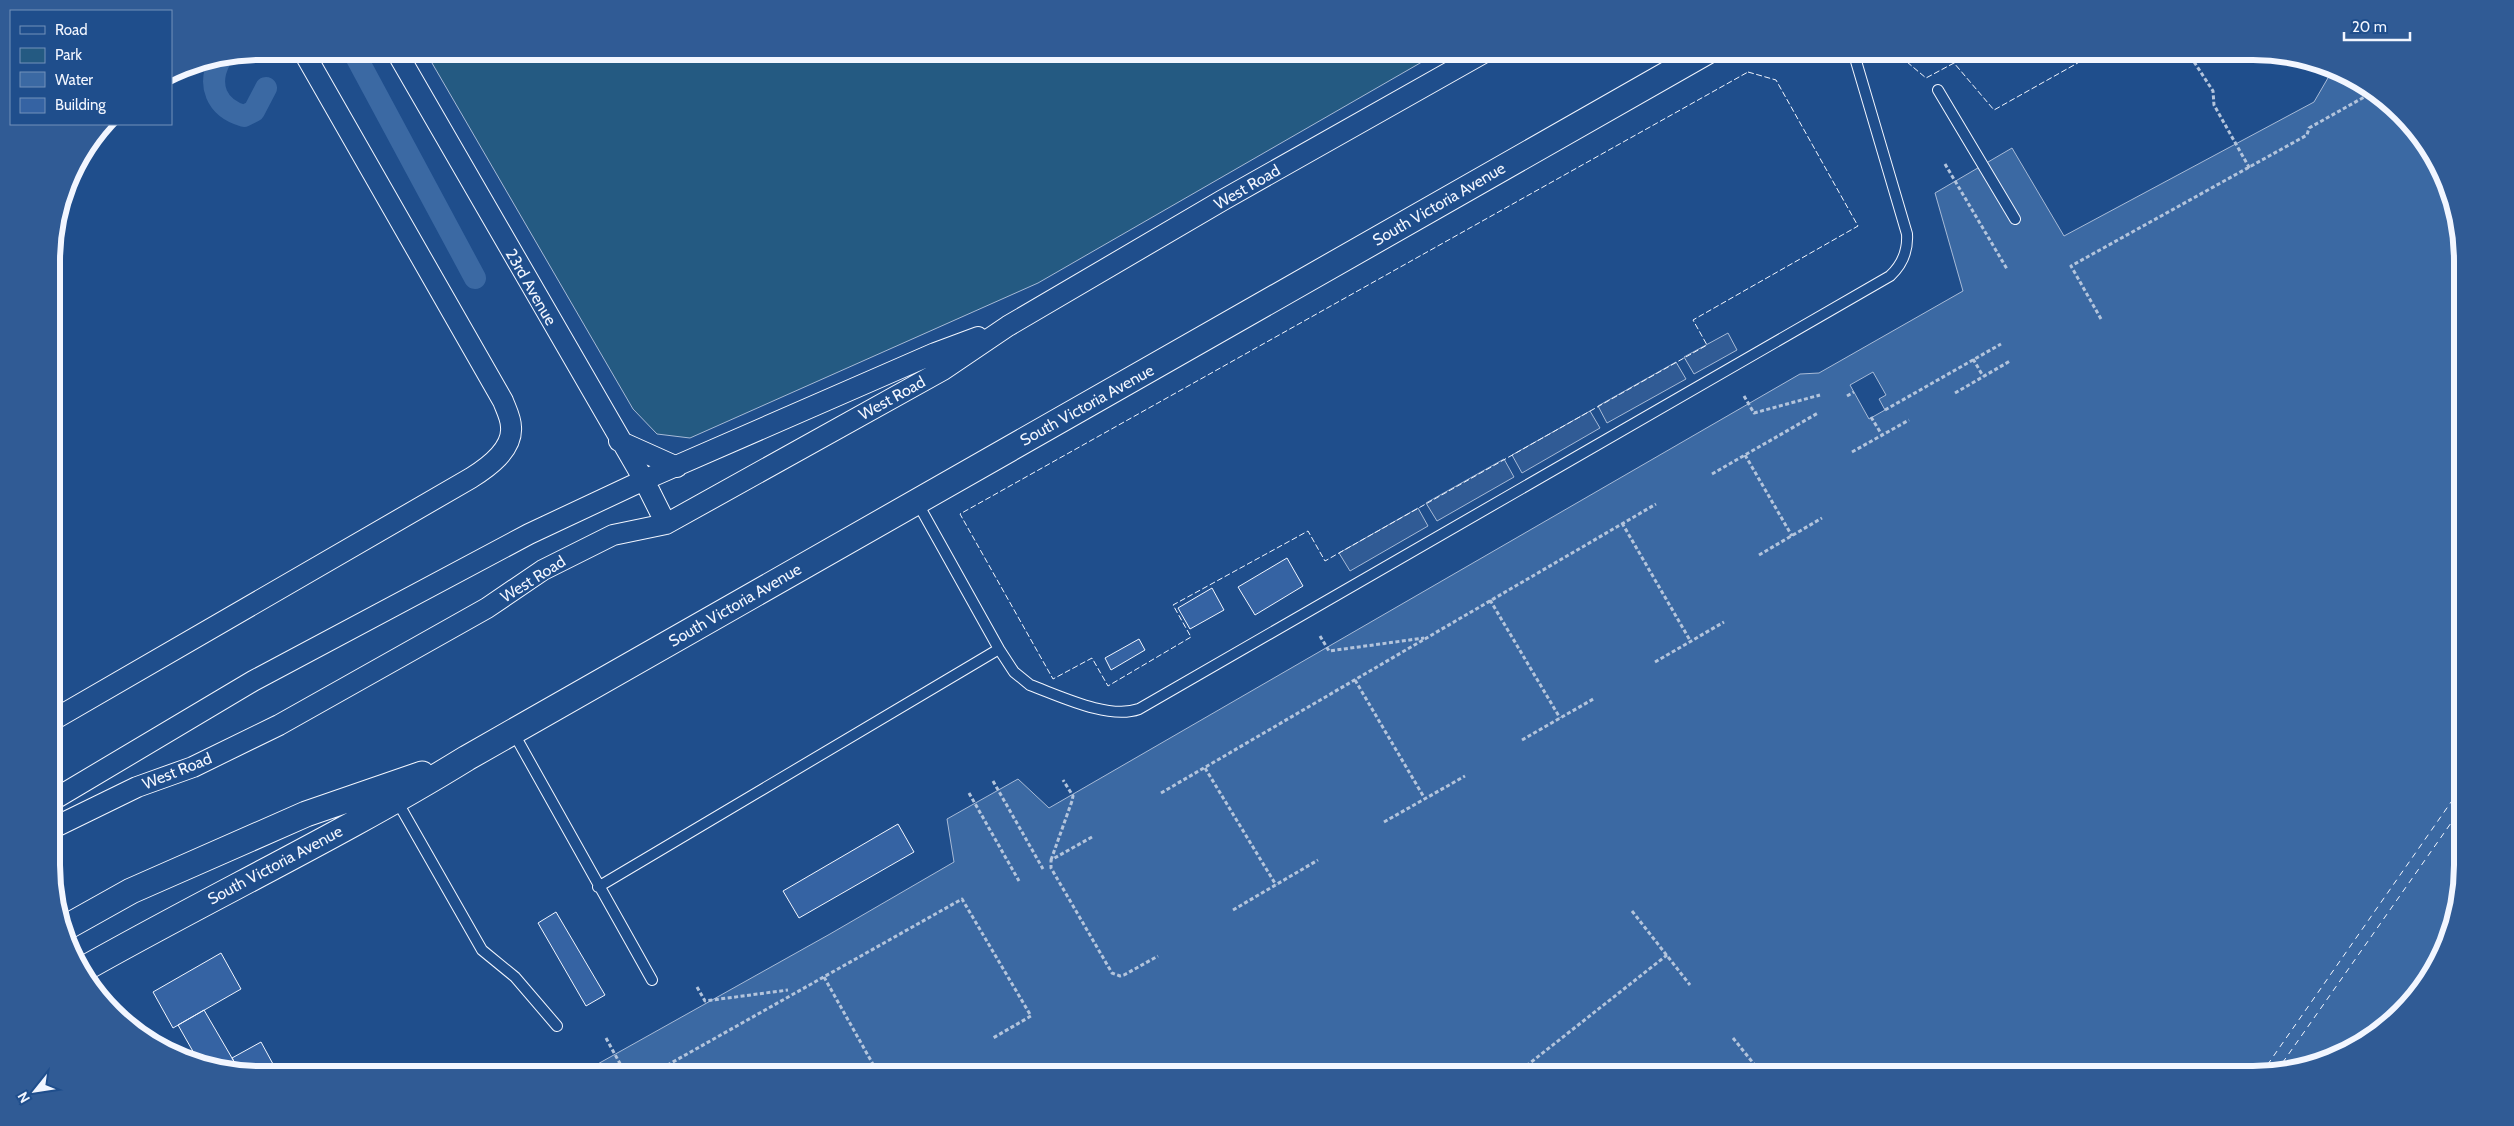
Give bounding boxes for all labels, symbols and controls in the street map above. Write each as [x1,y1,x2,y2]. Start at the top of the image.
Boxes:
legend [10,10,172,125]
scale bar [2344,10,2410,42]
text: 20 m [2352,18,2387,36]
text: Road [55,21,88,39]
text: Park [55,46,82,64]
text: Water [55,71,93,89]
text: Building [55,96,106,114]
street label: South Victoria Avenue [1369,158,1509,250]
street label: West Road [1211,161,1283,213]
street label: 23rd Avenue [501,245,561,329]
street label: South Victoria Avenue [1017,360,1157,450]
street label: West Road [855,372,929,424]
street label: West Road [497,552,569,606]
street label: South Victoria Avenue [665,559,805,651]
street label: West Road [140,749,214,793]
street label: South Victoria Avenue [204,821,346,909]
north arrow [10,1066,60,1116]
text: N [13,1089,34,1106]

